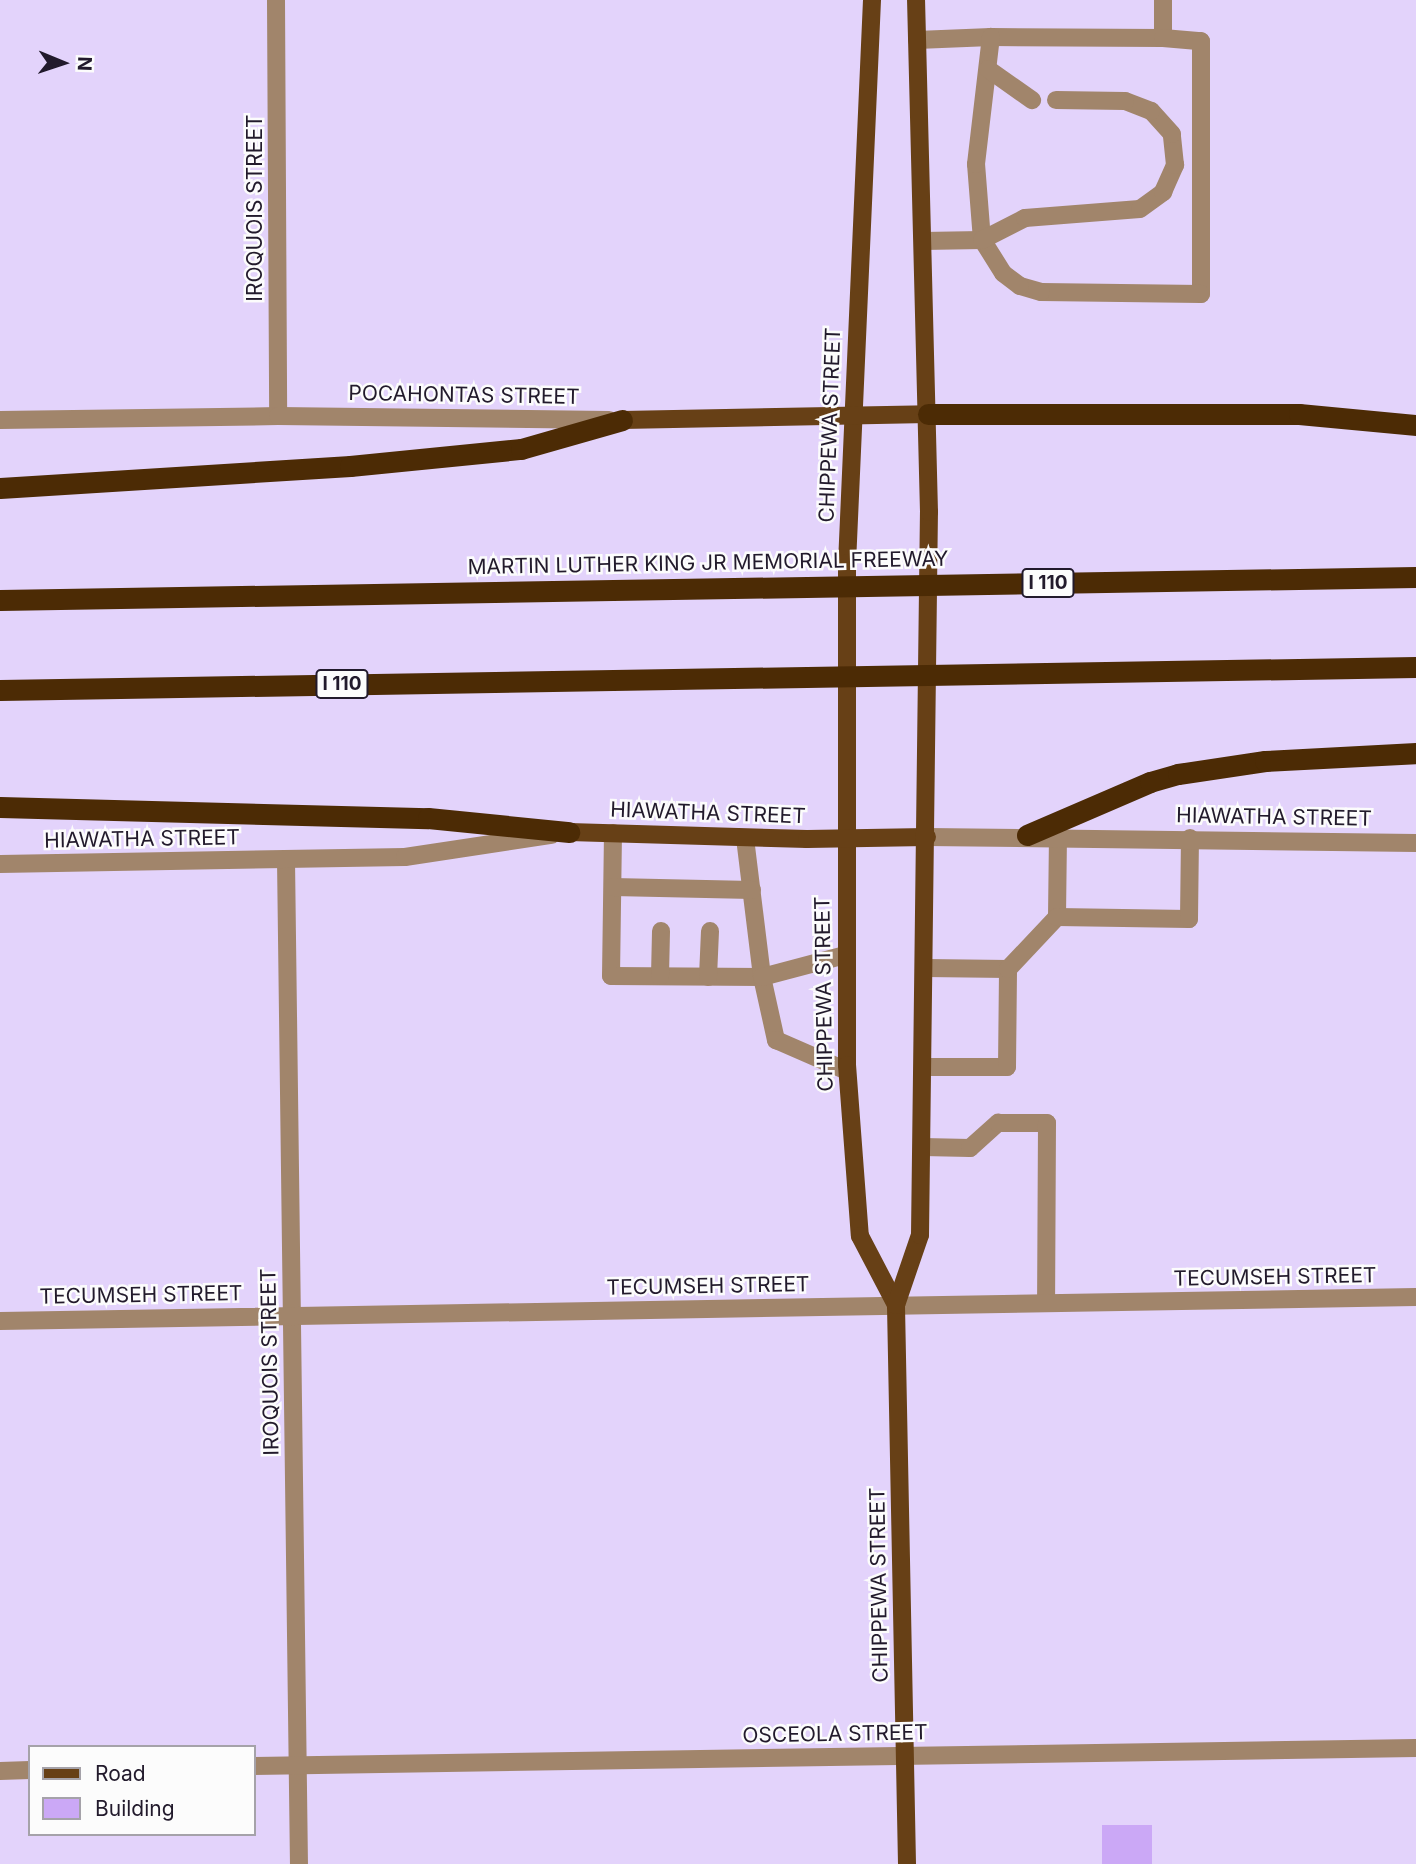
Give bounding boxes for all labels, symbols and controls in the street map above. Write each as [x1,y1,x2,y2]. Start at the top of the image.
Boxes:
north arrow [28,28,98,98]
text: N [73,56,96,71]
street label: IROQUOIS STREET [242,114,268,302]
street label: CHIPPEWA STREET [814,327,846,523]
street label: POCAHONTAS STREET [348,380,580,410]
street label: MARTIN LUTHER KING JR MEMORIAL FREEWAY [467,546,949,580]
road number: I 110 [1020,568,1076,598]
road number: I 110 [314,668,370,699]
street label: HIAWATHA STREET [610,797,806,829]
street label: HIAWATHA STREET [1176,803,1372,831]
street label: HIAWATHA STREET [44,825,240,853]
street label: CHIPPEWA STREET [810,896,838,1092]
street label: TECUMSEH STREET [1173,1263,1377,1291]
street label: IROQUOIS STREET [256,1268,284,1456]
street label: TECUMSEH STREET [606,1272,810,1300]
street label: TECUMSEH STREET [39,1281,243,1309]
street label: CHIPPEWA STREET [865,1487,893,1683]
street label: OSCEOLA STREET [742,1720,928,1748]
legend [28,1745,256,1836]
text: Road [95,1761,146,1786]
text: Building [95,1796,175,1821]

